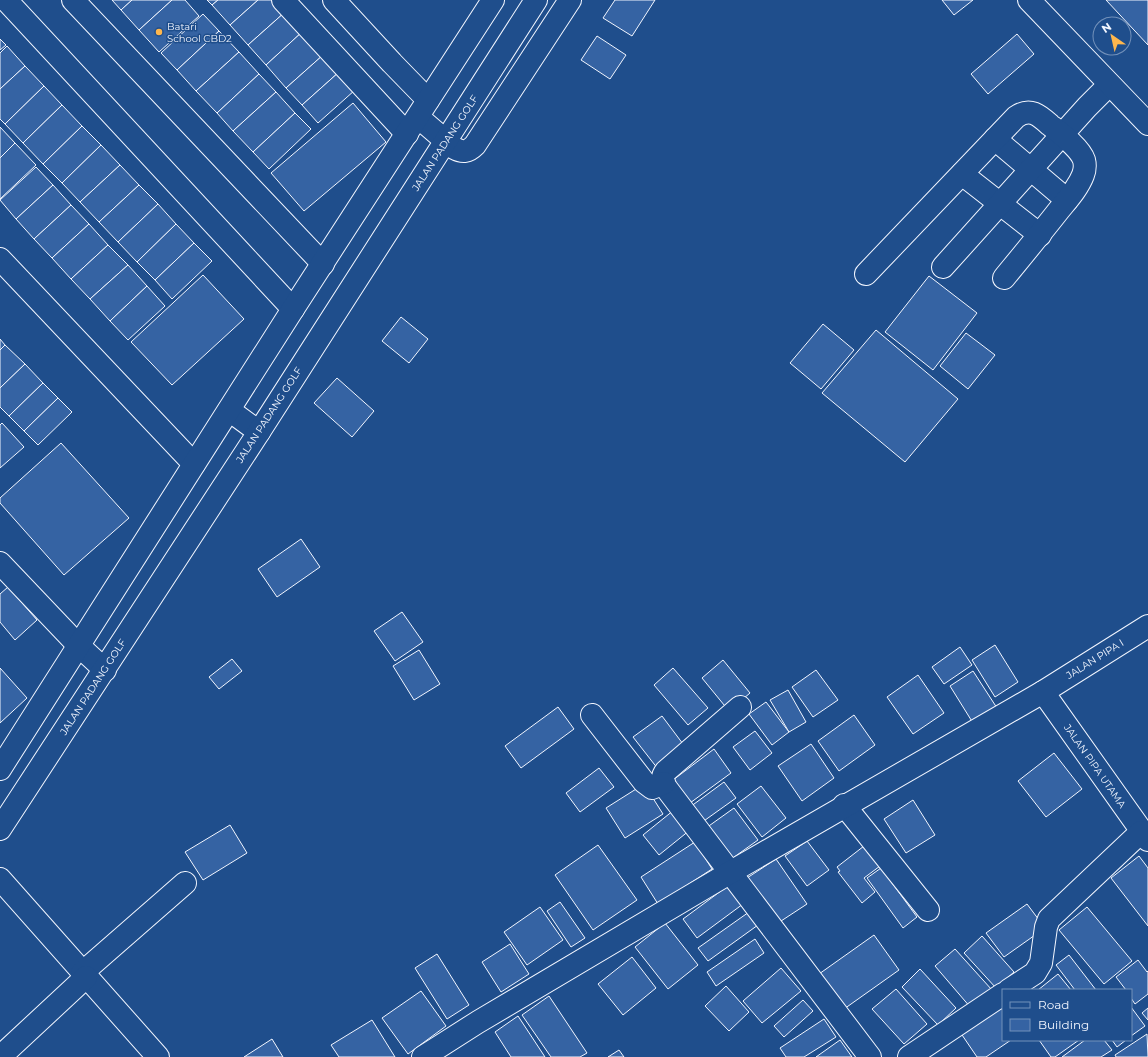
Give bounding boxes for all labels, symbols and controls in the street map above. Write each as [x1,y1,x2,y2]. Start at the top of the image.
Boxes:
north arrow [1092,16,1132,56]
text: N [1099,19,1114,36]
place label: Batari School CBD2 [167,20,232,45]
marker: Batari School CBD2 [154,27,164,37]
street label: JALAN PADANG GOLF [409,93,481,194]
street label: JALAN PADANG GOLF [233,365,305,466]
street label: JALAN PIPA I [1063,636,1126,682]
street label: JALAN PADANG GOLF [57,637,129,738]
street label: JALAN PIPA UTAMA [1061,721,1129,811]
legend [1002,989,1132,1041]
text: Road [1038,997,1069,1012]
text: Building [1038,1017,1089,1032]

